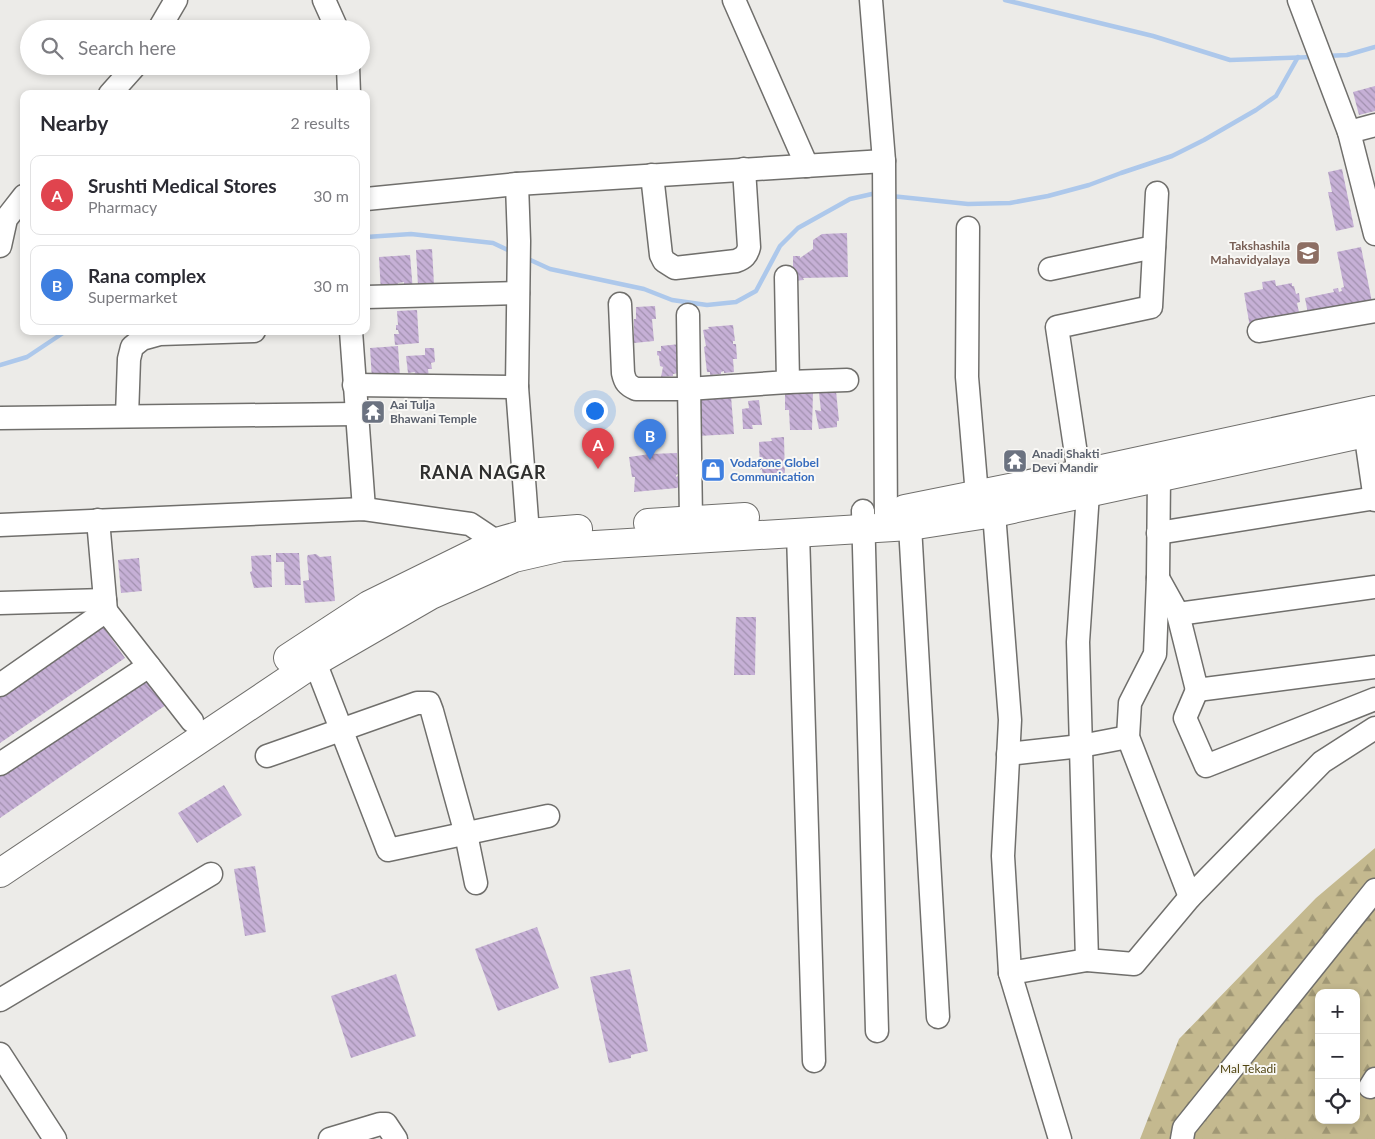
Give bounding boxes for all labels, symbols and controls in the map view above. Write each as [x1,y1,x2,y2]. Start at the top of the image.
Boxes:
search box [20,20,370,75]
icon: search [38,34,66,62]
text: Search here [78,36,176,59]
text: Nearby [40,110,108,135]
text: 2 results [290,113,350,132]
text: Srushti Medical Stores [88,174,277,197]
text: A [51,186,63,205]
text: 30 m [313,186,349,205]
text: Pharmacy [88,197,157,216]
place label: Takshashila Mahavidyalaya [1210,238,1290,267]
school or university icon: Takshashila Mahavidyalaya [1295,240,1321,266]
text: Rana complex [88,264,206,287]
text: B [52,276,62,295]
text: 30 m [313,276,349,295]
text: Supermarket [88,287,177,306]
place label: Aai Tulja Bhawani Temple [389,397,478,426]
your location [582,398,608,424]
temple icon: Aai Tulja Bhawani Temple [360,399,386,425]
pin: B [634,419,666,460]
pin: A [582,428,614,469]
place label: Anadi Shakti Devi Mandir [1031,446,1100,475]
temple icon: Anadi Shakti Devi Mandir [1002,448,1028,474]
place label: Vodafone Globel Communication [729,455,819,484]
shop icon: Vodafone Globel Communication [700,457,726,483]
district label: RANA NAGAR [419,461,547,483]
map controls [1315,989,1360,1124]
button: + [1315,989,1360,1034]
button: − [1315,1034,1360,1079]
park label: Mal Tekadi [1220,1061,1276,1076]
button: locate [1315,1079,1360,1124]

